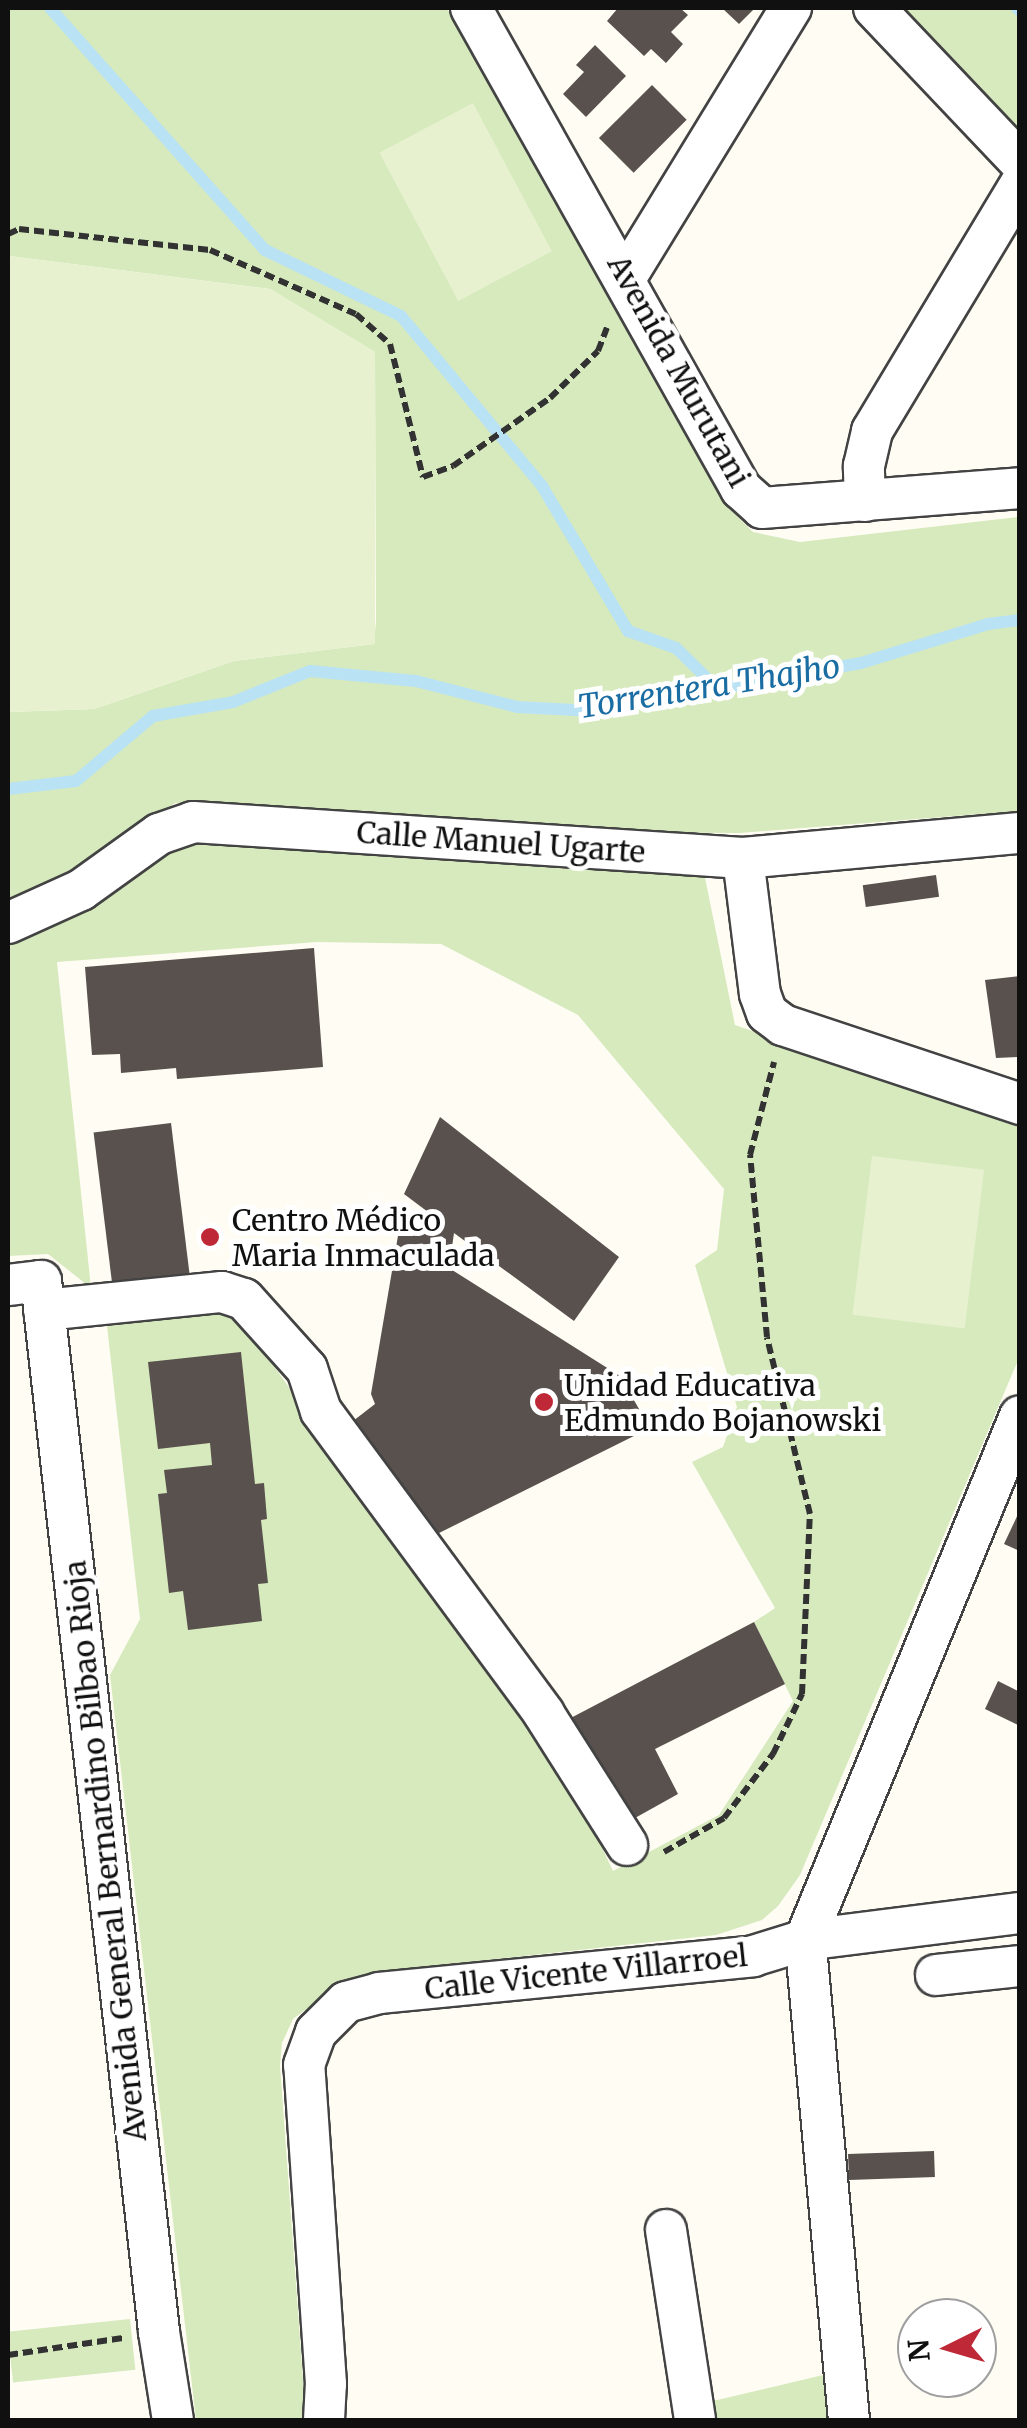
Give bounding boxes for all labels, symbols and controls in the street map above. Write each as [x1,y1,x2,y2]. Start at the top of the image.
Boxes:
street label: Avenida Murutani [600,249,758,493]
water label: Torrentera Thajho [575,647,843,727]
street label: Calle Manuel Ugarte [355,814,647,870]
place label: Centro Médico Maria Inmaculada [232,1202,495,1272]
marker: Centro Médico Maria Inmaculada [197,1224,223,1250]
place label: Unidad Educativa Edmundo Bojanowski [564,1367,881,1438]
marker: Unidad Educativa Edmundo Bojanowski [533,1391,555,1413]
street label: Avenida General Bernardino Bilbao Rioja [57,1559,153,2143]
street label: Calle Vicente Villarroel [423,1937,749,2007]
north arrow [897,2298,997,2398]
text: N [900,2338,938,2363]

